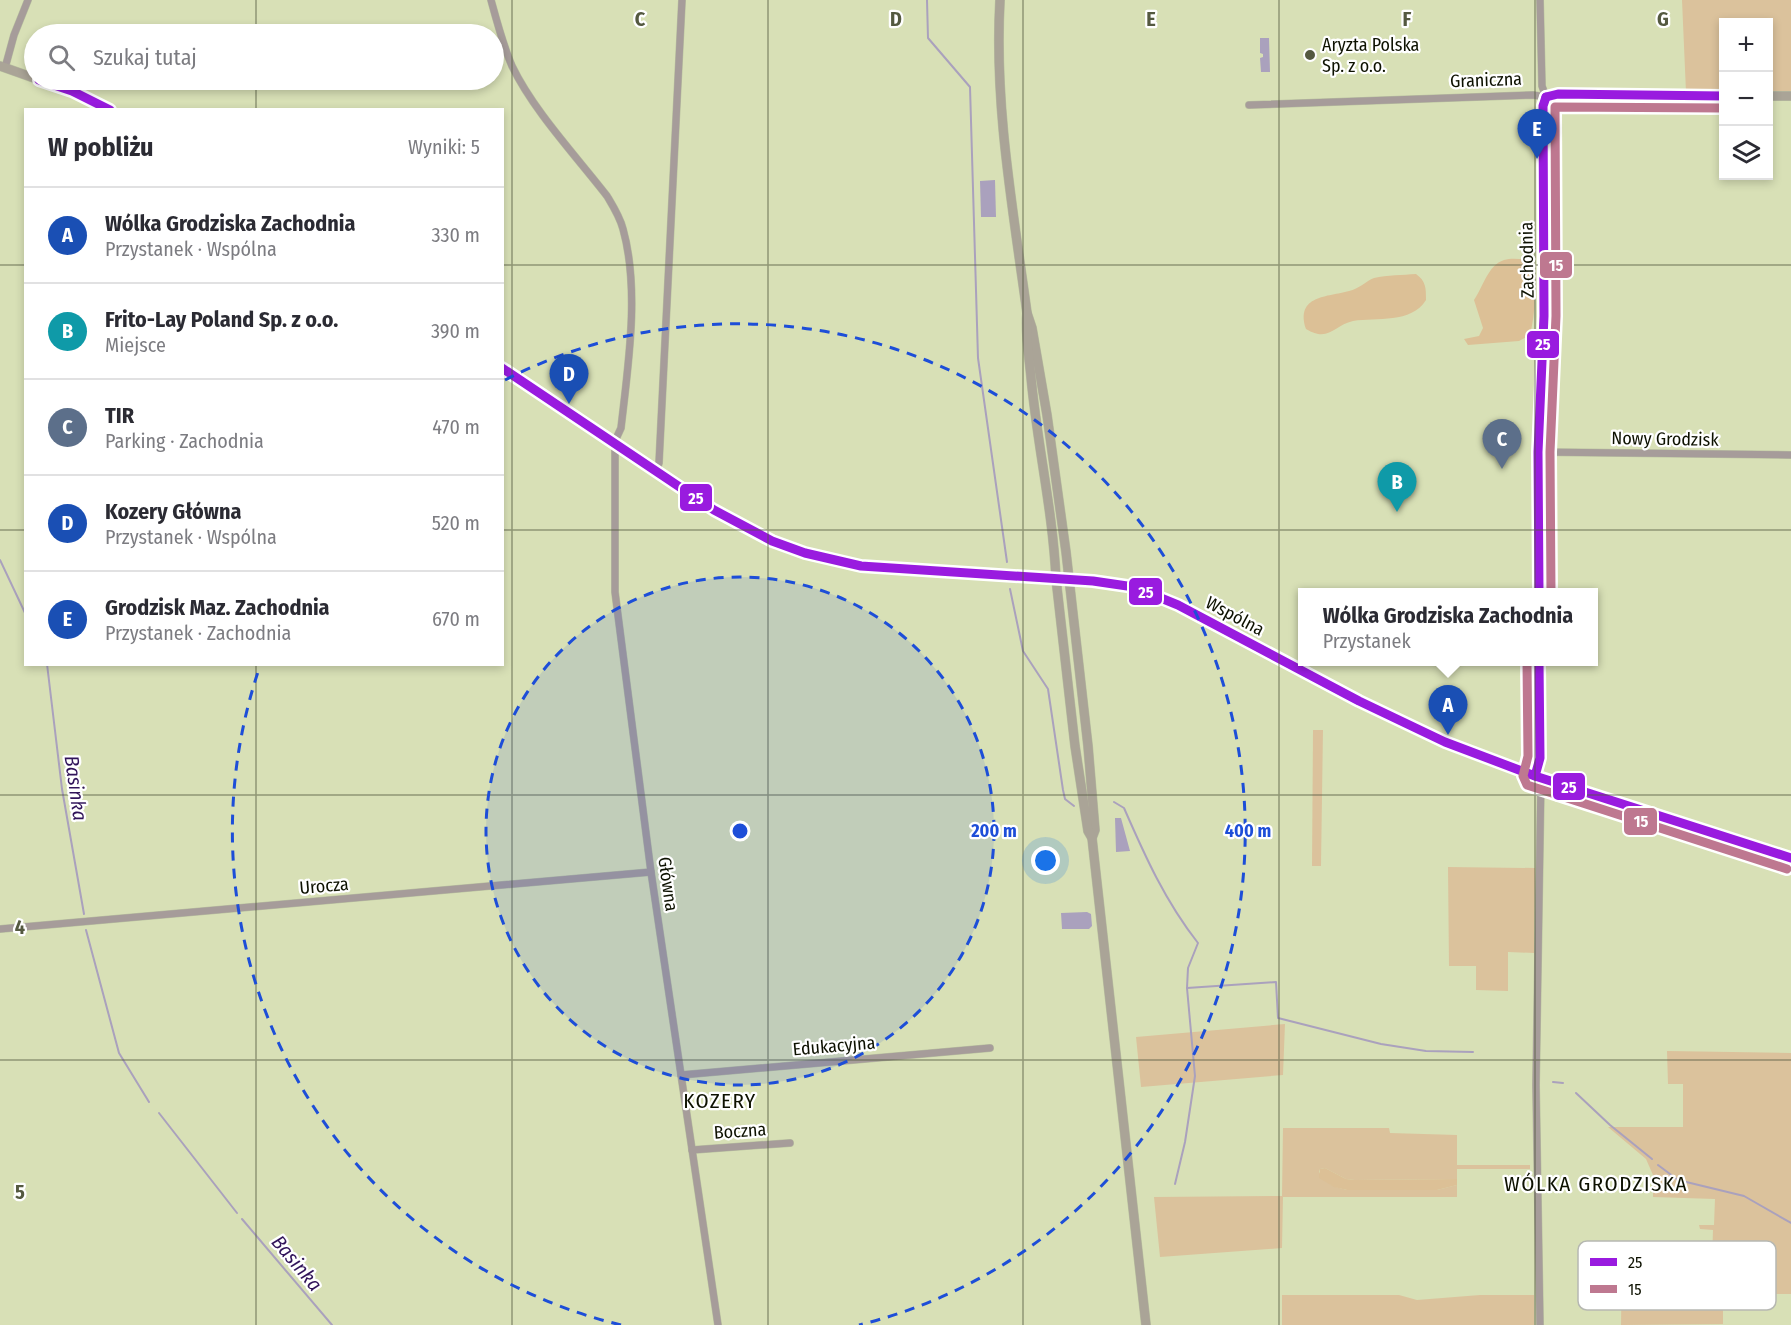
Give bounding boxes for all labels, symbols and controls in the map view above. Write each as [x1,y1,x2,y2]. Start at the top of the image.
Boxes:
text: C [635,7,646,31]
text: D [890,7,902,31]
text: E [1146,7,1156,31]
text: F [1403,7,1412,31]
text: G [1657,7,1669,31]
map controls [1719,18,1773,180]
button: + [1719,18,1773,72]
search box [24,24,504,90]
place label: Aryzta Polska Sp. z o.o. [1322,34,1420,77]
icon: search [45,41,78,74]
text: Szukaj tutaj [93,44,197,71]
marker: Aryzta Polska Sp. z o.o. [1303,48,1317,62]
street label: Graniczna [1450,68,1523,92]
button: − [1719,72,1773,126]
pin: E [1518,110,1556,159]
button: layers [1719,126,1773,180]
text: W pobliżu [48,132,154,163]
text: Wyniki: 5 [408,135,480,159]
text: Wólka Grodziska Zachodnia [105,210,355,237]
street label: Zachodnia [1515,222,1539,298]
text: A [62,223,73,247]
text: 330 m [431,223,480,247]
text: Przystanek · Wspólna [105,237,277,261]
line badge: 15 [1539,251,1573,279]
text: 15 [1549,256,1563,275]
text: Frito-Lay Poland Sp. z o.o. [105,306,338,333]
text: B [62,319,73,343]
text: 390 m [431,319,480,343]
line badge: 25 [1526,330,1560,359]
text: Miejsce [105,333,166,357]
text: 25 [1534,335,1551,354]
pin: D [550,354,588,404]
text: TIR [105,402,134,429]
text: C [62,415,73,439]
text: 470 m [432,415,480,439]
pin: C [1482,420,1522,469]
street label: Nowy Grodzisk [1611,427,1719,451]
text: Parking · Zachodnia [105,429,264,453]
pin: B [1378,462,1416,512]
line badge: 25 [679,483,713,512]
text: 25 [687,489,704,508]
text: Kozery Główna [105,498,241,525]
text: D [62,511,73,535]
text: 520 m [432,511,480,535]
text: Przystanek · Wspólna [105,525,277,549]
line badge: 25 [1128,577,1163,606]
text: 25 [1137,583,1154,602]
popup [1298,588,1598,666]
street label: Wspólna [1202,591,1268,641]
text: Grodzisk Maz. Zachodnia [105,594,330,621]
text: Wólka Grodziska Zachodnia [1323,602,1573,629]
text: E [63,607,72,631]
text: 670 m [432,607,480,631]
text: Przystanek · Zachodnia [105,621,291,645]
text: Przystanek [1323,629,1411,653]
pin: A [1428,686,1468,735]
water label: Basinka [60,754,92,822]
line badge: 25 [1552,772,1586,801]
text: 25 [1560,778,1577,797]
line badge: 15 [1623,807,1658,836]
text: 15 [1634,812,1648,831]
text: 200 m [970,820,1017,842]
text: 400 m [1225,820,1271,842]
centre of rings [730,821,750,841]
your location [1031,846,1060,875]
street label: Główna [653,855,683,913]
street label: Urocza [299,873,350,899]
text: 4 [15,915,25,939]
street label: Edukacyjna [792,1031,876,1061]
district label: KOZERY [683,1088,757,1114]
street label: Boczna [713,1118,767,1144]
district label: WÓLKA GRODZISKA [1504,1171,1688,1197]
text: 5 [15,1180,25,1204]
water label: Basinka [267,1230,327,1296]
legend [1578,1241,1776,1310]
text: 25 [1628,1253,1642,1272]
text: 15 [1628,1280,1642,1299]

